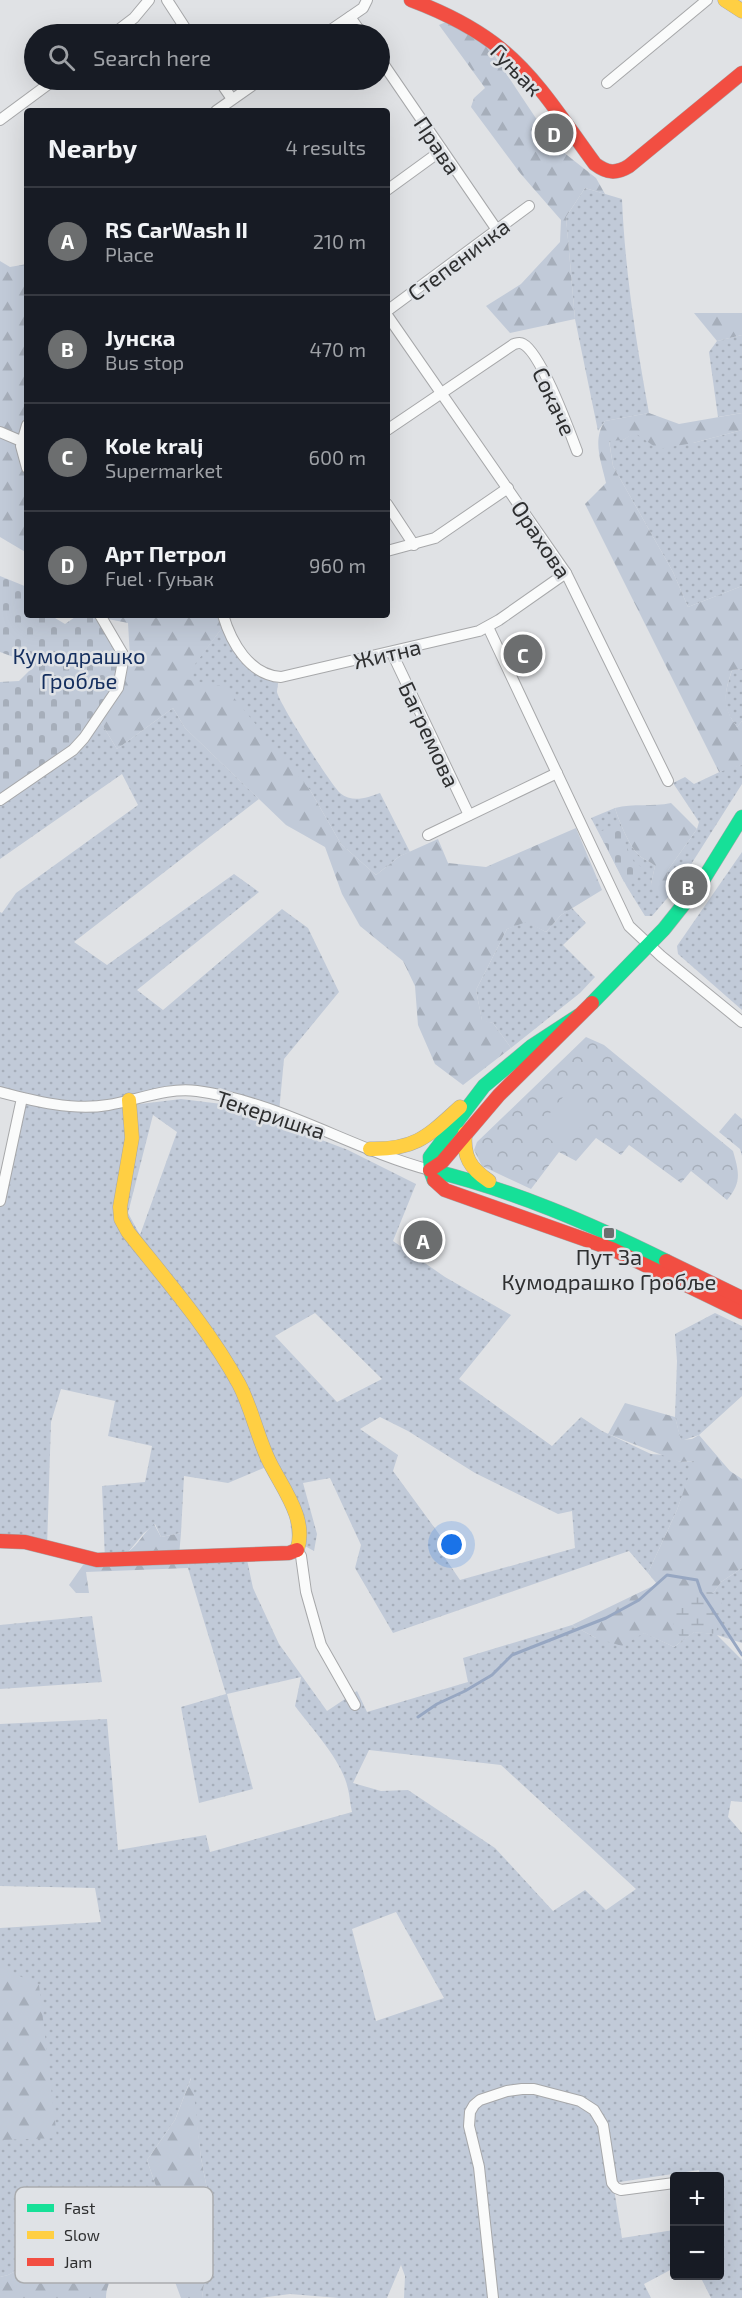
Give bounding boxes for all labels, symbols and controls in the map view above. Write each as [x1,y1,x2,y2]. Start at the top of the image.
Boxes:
search box [24,24,390,90]
street label: Гуњак [485,37,548,101]
icon: search [45,41,78,74]
text: Search here [93,44,211,70]
pin: D [534,110,574,156]
street label: Права [409,111,467,179]
text: Nearby [48,132,137,163]
text: 4 results [286,135,366,159]
street label: Степеничка [402,212,514,306]
text: RS CarWash II [105,216,248,242]
text: A [61,229,74,253]
text: 210 m [313,229,366,253]
text: Place [105,242,154,266]
text: Јунска [105,324,175,350]
text: B [61,337,74,361]
text: 470 m [309,337,366,361]
text: Bus stop [105,350,184,374]
street label: Сокаче [528,363,582,439]
text: Kole kralj [105,432,203,458]
text: C [62,445,73,469]
text: 600 m [308,445,366,469]
text: Supermarket [105,458,223,482]
street label: Орахова [507,495,577,583]
text: Арт Петрол [105,540,227,566]
text: D [61,553,74,577]
text: 960 m [309,553,366,577]
text: Fuel · Гуњак [105,566,214,590]
pin: C [504,632,542,676]
street label: Житна [351,633,423,673]
park label: Кумодрашко Гробље [12,642,146,693]
street label: Багремова [394,677,466,791]
pin: B [668,864,708,908]
street label: Текеришка [213,1084,329,1144]
pin: A [404,1218,442,1262]
marker: Пут За Кумодрашко Гробље [602,1226,616,1240]
place label: Пут За Кумодрашко Гробље [502,1243,716,1295]
your location [437,1530,466,1559]
map controls [670,2172,724,2280]
button: + [670,2172,724,2226]
legend [15,2187,213,2283]
text: Fast [64,2198,95,2217]
text: Slow [64,2225,100,2244]
button: − [670,2226,724,2280]
text: Jam [64,2252,92,2271]

